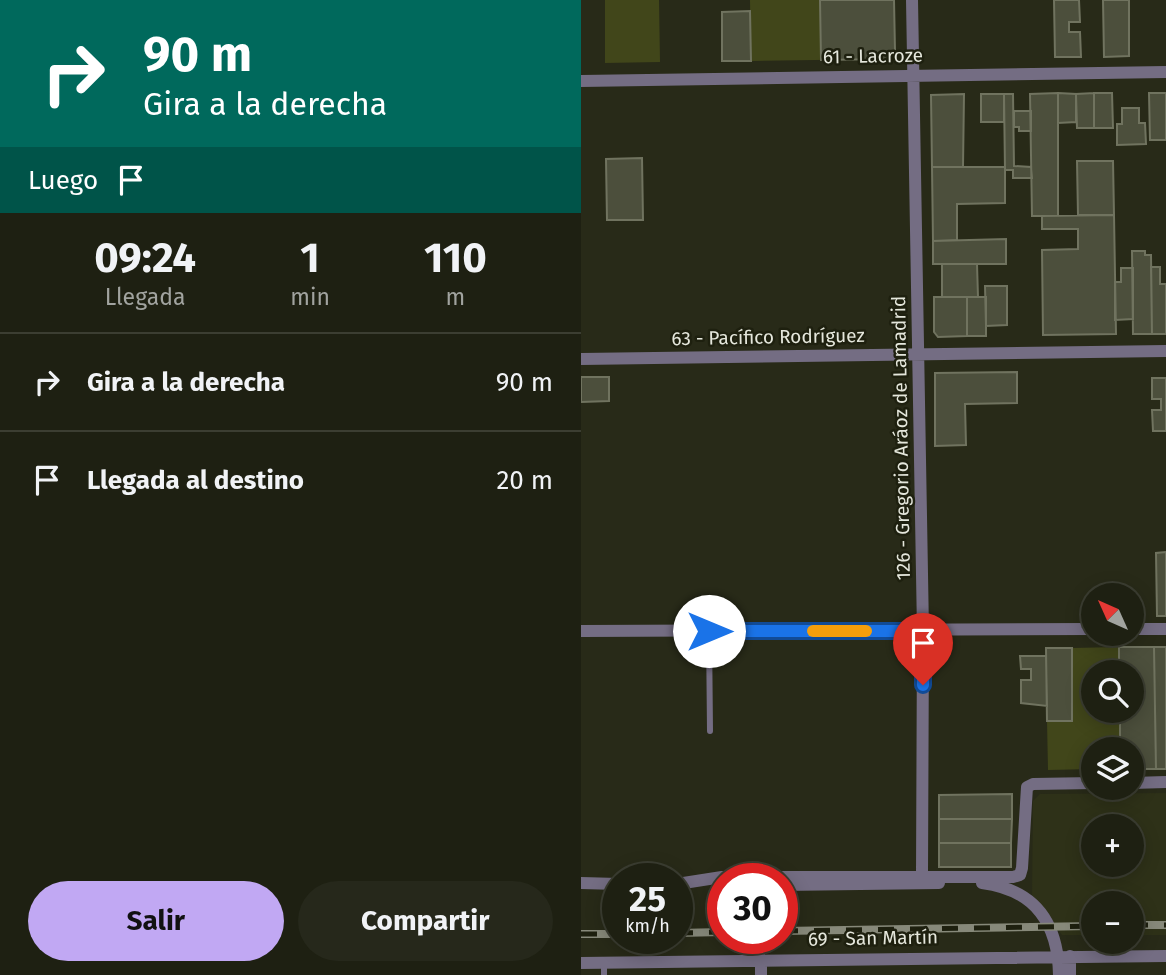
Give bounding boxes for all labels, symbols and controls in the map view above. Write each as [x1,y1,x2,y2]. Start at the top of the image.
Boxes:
text: 90 m [143,25,252,84]
icon: right [28,28,119,119]
street label: 61 - Lacroze [823,44,923,68]
text: Gira a la derecha [143,85,387,123]
icon: arrive [112,161,150,199]
text: Luego [28,165,98,196]
text: 09:24 [94,233,196,283]
text: 1 [300,233,320,283]
text: 110 [424,233,487,283]
text: Llegada [105,283,185,311]
text: min [290,283,330,311]
text: m [446,283,465,311]
street label: 126 - Gregorio Aráoz de Lamadrid [887,295,915,581]
street label: 63 - Pacífico Rodríguez [671,324,865,350]
icon: right [28,363,66,401]
text: Gira a la derecha [87,367,285,398]
text: 90 m [496,367,553,398]
icon: arrive [28,461,66,499]
text: Llegada al destino [87,465,304,496]
text: 20 m [496,465,553,496]
north arrow [1081,583,1145,646]
map controls [1081,583,1144,954]
position arrow [672,594,746,668]
pin [893,613,953,685]
icon: arrive [904,624,942,662]
button: search [1081,660,1144,723]
button: layers [1081,737,1144,800]
button: + [1081,814,1144,877]
speed limit sign: 30 [707,863,798,954]
text: 25 [629,878,666,920]
button: Salir [28,881,284,961]
button: Compartir [298,881,553,961]
button: − [1081,891,1144,954]
text: km/h [625,915,670,937]
street label: 69 - San Martín [808,925,938,951]

